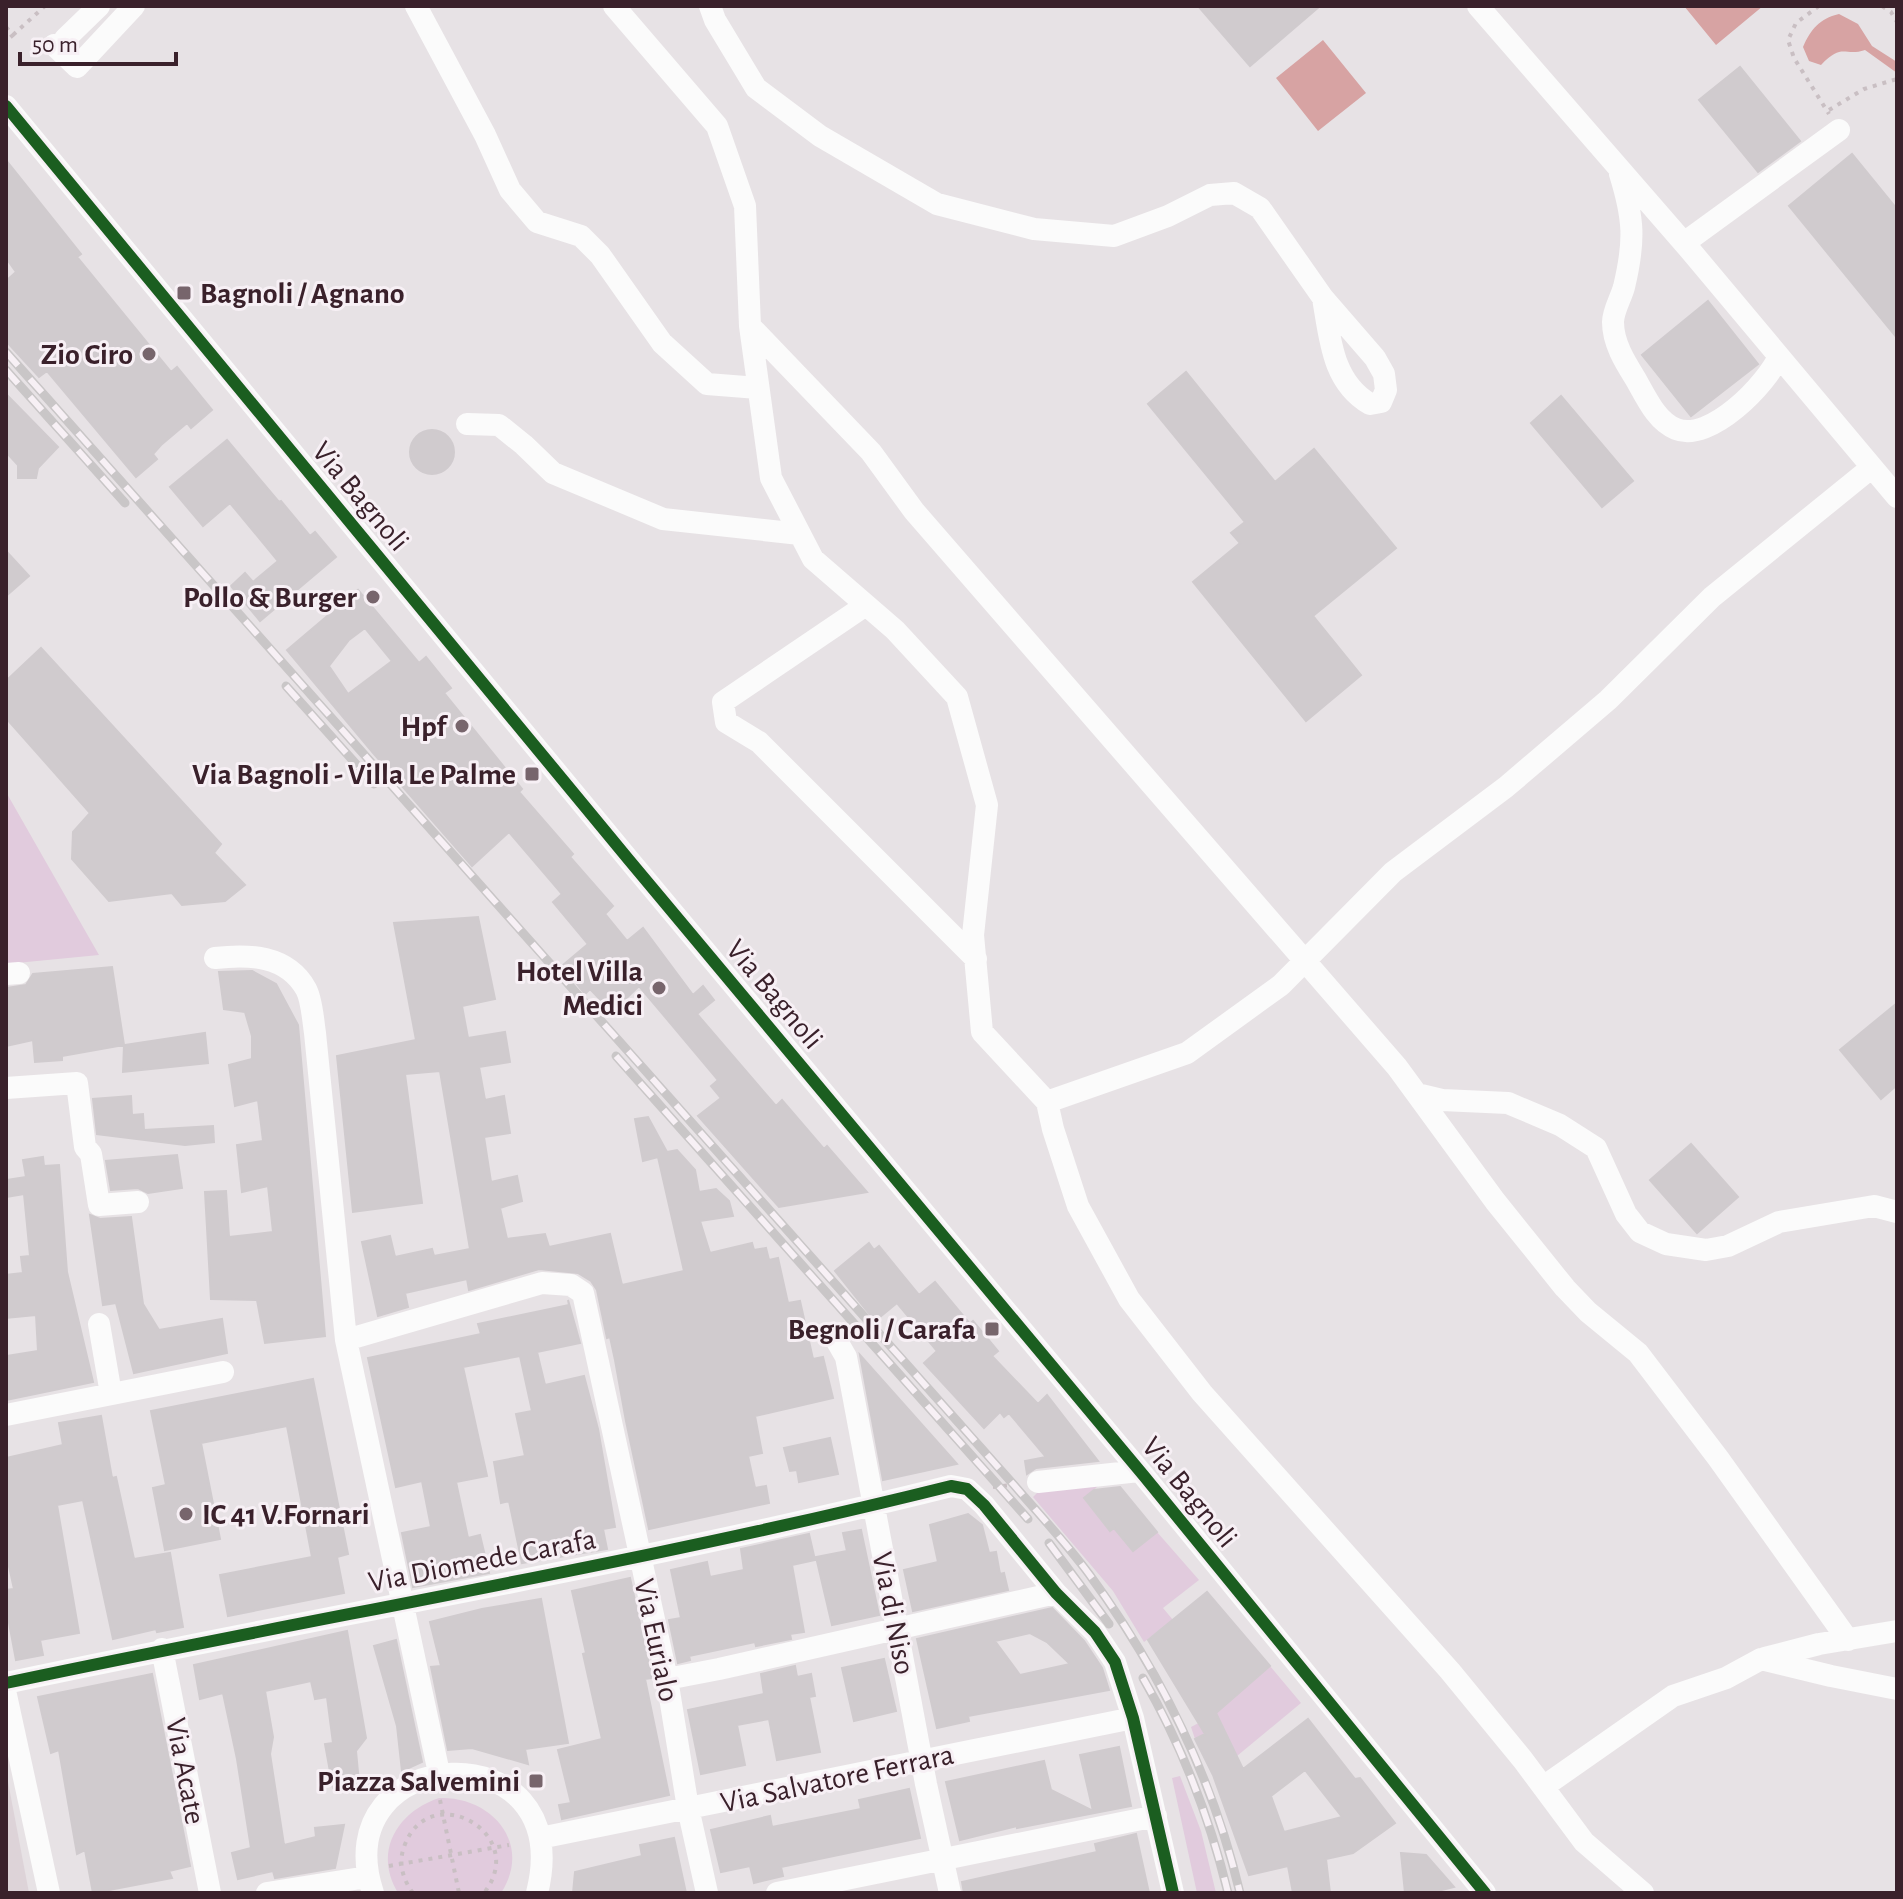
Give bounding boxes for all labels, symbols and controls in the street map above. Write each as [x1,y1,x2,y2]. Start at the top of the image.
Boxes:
scale bar [20,16,176,66]
text: 50 m [32,33,78,57]
place label: Bagnoli / Agnano [200,279,405,309]
marker: Bagnoli / Agnano [175,284,193,302]
place label: Zio Ciro [41,340,133,370]
marker: Zio Ciro [140,345,158,363]
street label: Via Bagnoli [306,436,414,557]
place label: Pollo & Burger [183,583,358,613]
marker: Pollo & Burger [364,588,382,606]
place label: Hpf [401,712,448,742]
marker: Hpf [453,717,471,735]
place label: Via Bagnoli - Villa Le Palme [192,760,516,790]
marker: Via Bagnoli - Villa Le Palme [523,765,541,783]
street label: Via Bagnoli [720,934,828,1055]
place label: Hotel Villa Medici [516,957,643,1021]
marker: Hotel Villa Medici [650,979,668,997]
place label: Begnoli / Carafa [788,1315,976,1345]
marker: Begnoli / Carafa [983,1320,1001,1338]
street label: Via Bagnoli [1136,1432,1243,1554]
place label: IC 41 V.Fornari [202,1500,369,1530]
marker: IC 41 V.Fornari [177,1505,195,1523]
street label: Via Diomede Carafa [366,1524,598,1598]
street label: Via di Niso [866,1549,920,1677]
street label: Via Eurialo [628,1576,684,1704]
street label: Via Acate [160,1715,210,1827]
street label: Via Salvatore Ferrara [718,1740,957,1818]
place label: Piazza Salvemini [317,1767,520,1797]
marker: Piazza Salvemini [527,1772,545,1790]

